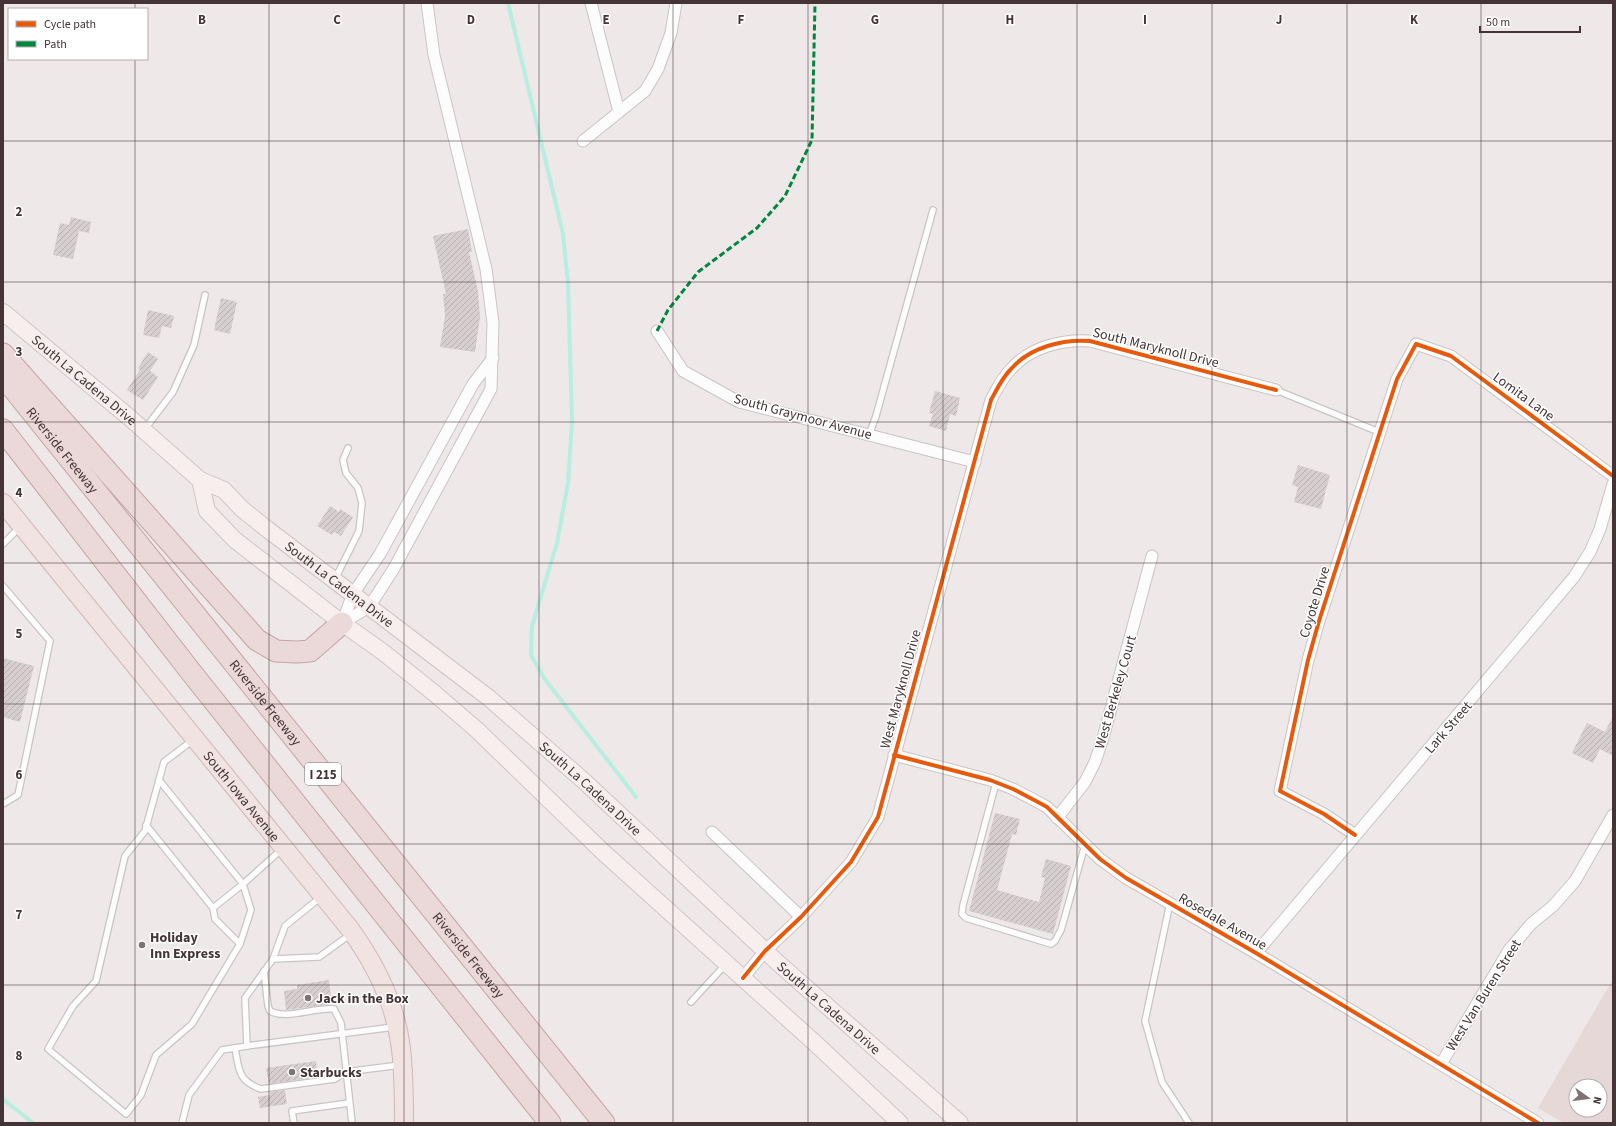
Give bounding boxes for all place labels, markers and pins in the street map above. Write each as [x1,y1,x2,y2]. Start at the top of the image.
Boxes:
place label: Holiday Inn Express [150,928,220,964]
marker: Holiday Inn Express [137,940,147,950]
place label: Jack in the Box [316,989,409,1009]
marker: Jack in the Box [303,993,313,1003]
place label: Starbucks [300,1063,362,1083]
marker: Starbucks [287,1067,297,1077]

